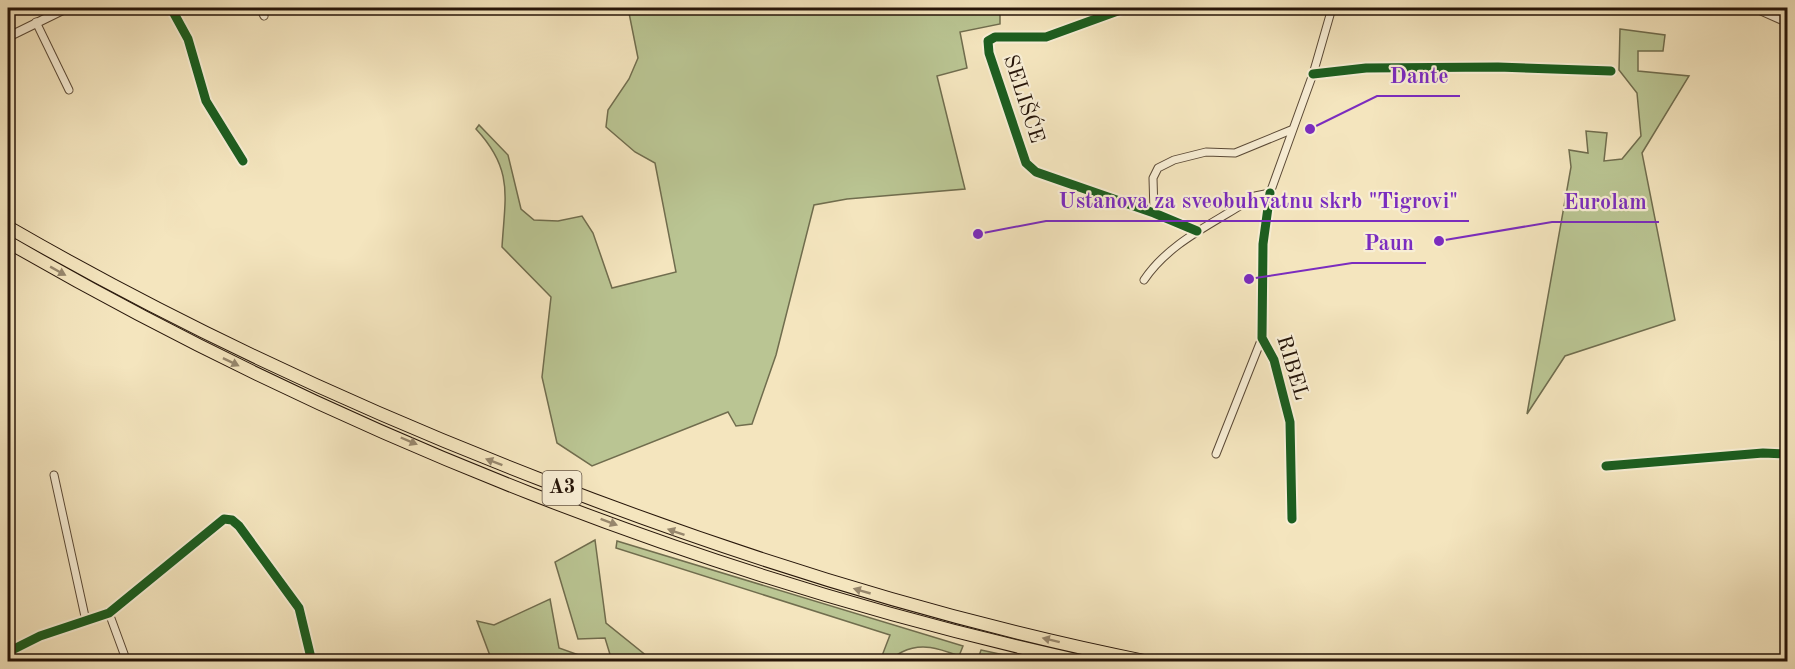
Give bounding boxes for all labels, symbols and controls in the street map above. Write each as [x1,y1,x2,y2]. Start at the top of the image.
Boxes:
street label: SELIŠĆE [999,51,1052,146]
callout: Dante [1377,56,1460,96]
text: Dante [1389,66,1449,88]
callout: Ustanova za sveobuhvatnu skrb "Tigrovi" [1046,181,1469,221]
callout: Eurolam [1552,182,1659,222]
text: Ustanova za sveobuhvatnu skrb "Tigrovi" [1058,191,1458,213]
text: Eurolam [1563,192,1647,214]
callout: Paun [1352,223,1426,263]
text: Paun [1364,233,1414,255]
one-way arrow [50,266,67,276]
street label: RIBEL [1272,333,1312,403]
one-way arrow [222,357,239,366]
one-way arrow [400,437,417,446]
one-way arrow [485,457,503,467]
road number: A3 [542,471,582,505]
one-way arrow [600,518,618,527]
one-way arrow [667,527,685,536]
one-way arrow [853,586,871,595]
one-way arrow [1042,635,1060,645]

